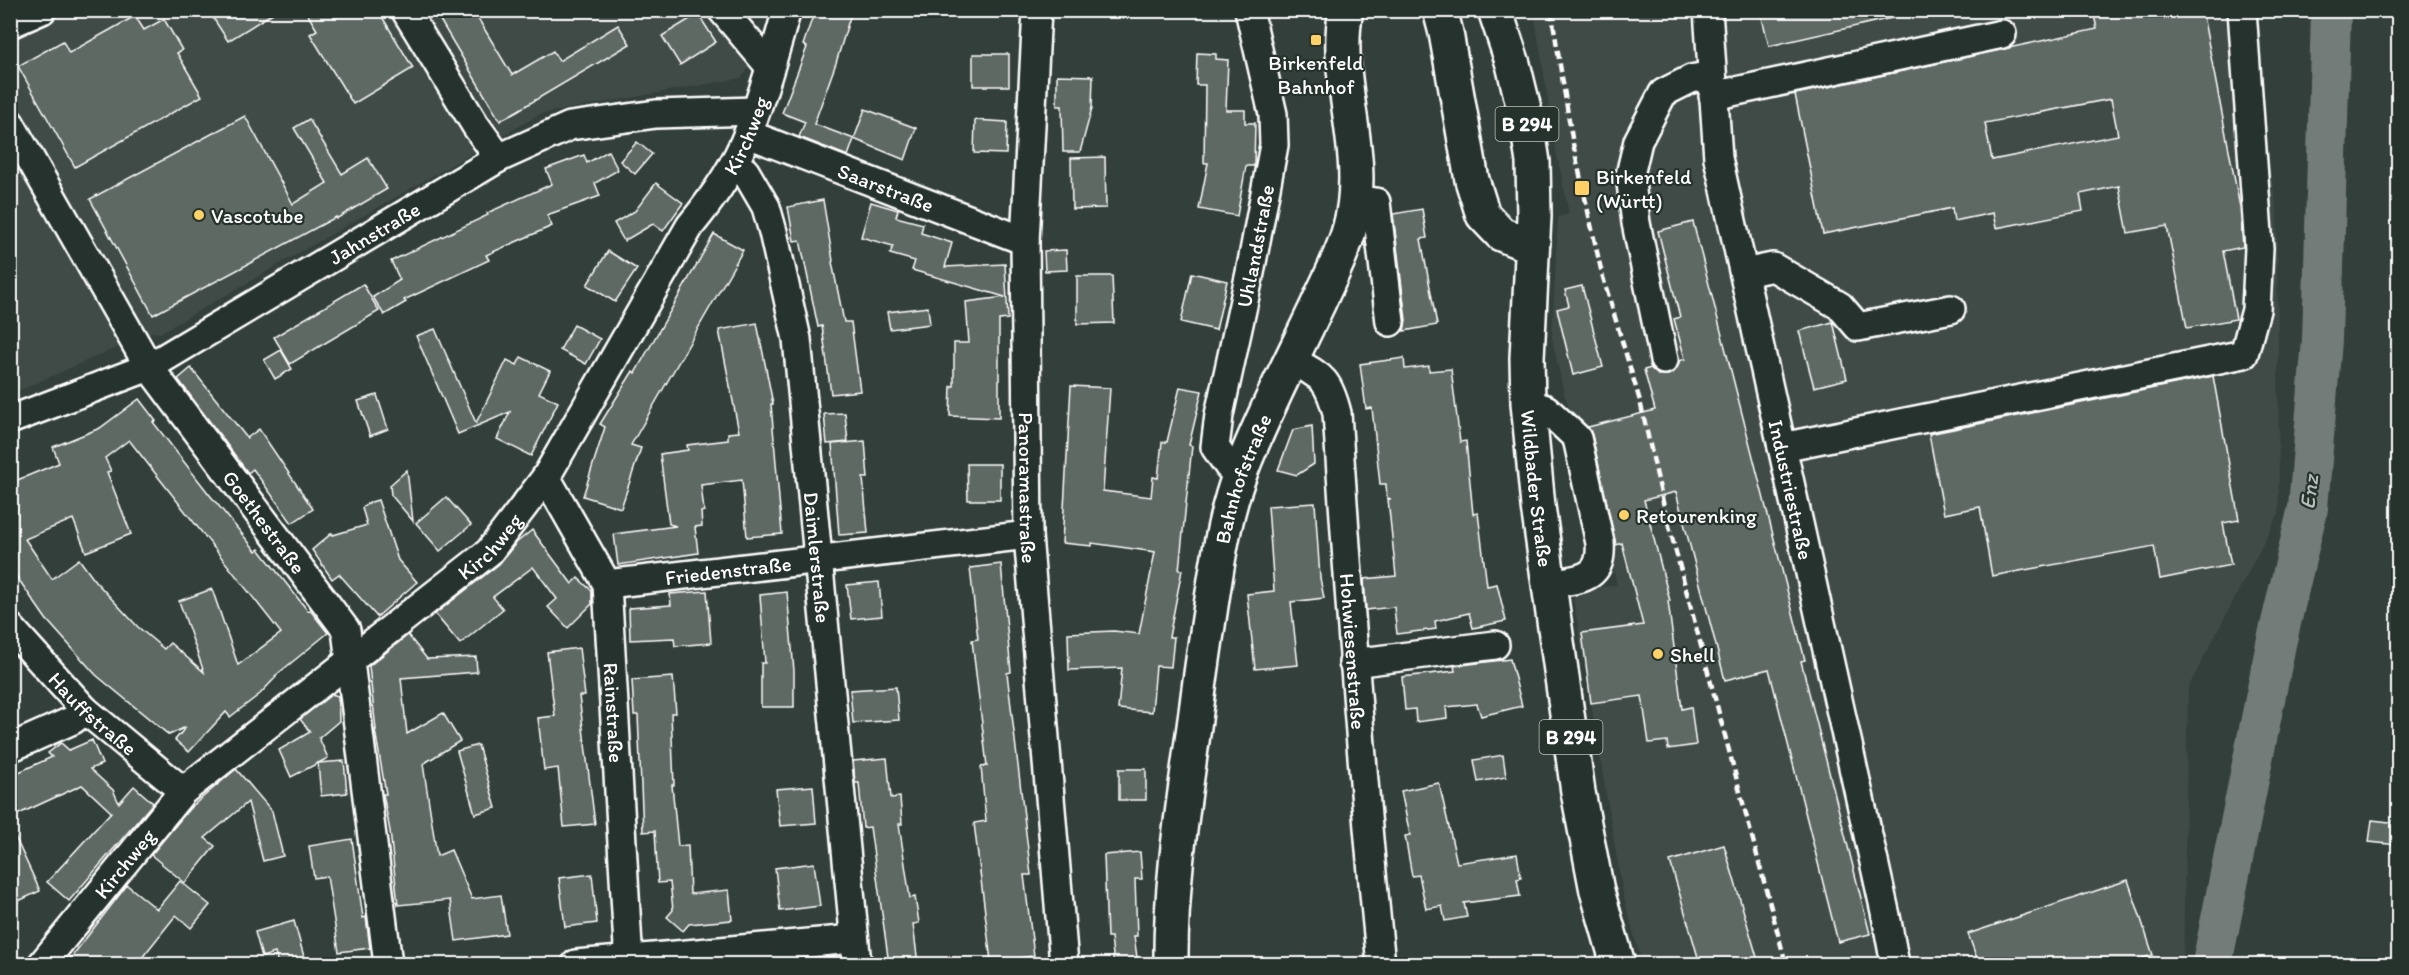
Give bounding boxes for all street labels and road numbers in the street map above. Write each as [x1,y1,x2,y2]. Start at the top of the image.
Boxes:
street label: Kirchweg [718,93,773,179]
road number: B 294 [1496,107,1558,141]
street label: Saarstraße [835,157,938,217]
street label: Uhlandstraße [1230,182,1279,310]
street label: Jahnstraße [324,196,424,269]
street label: Wildbader Straße [1516,408,1559,569]
street label: Bahnhofstraße [1209,410,1276,546]
street label: Panoramastraße [1014,412,1043,564]
street label: Industriestraße [1764,417,1819,562]
street label: Goethestraße [218,465,312,578]
street label: Daimlerstraße [799,491,837,624]
street label: Kirchweg [452,508,527,585]
street label: Friedenstraße [664,550,793,590]
street label: Hohwiesenstraße [1335,572,1372,731]
street label: Rainstraße [599,662,630,763]
street label: Hauffstraße [44,666,142,760]
road number: B 294 [1540,720,1602,754]
street label: Kirchweg [88,823,160,903]

